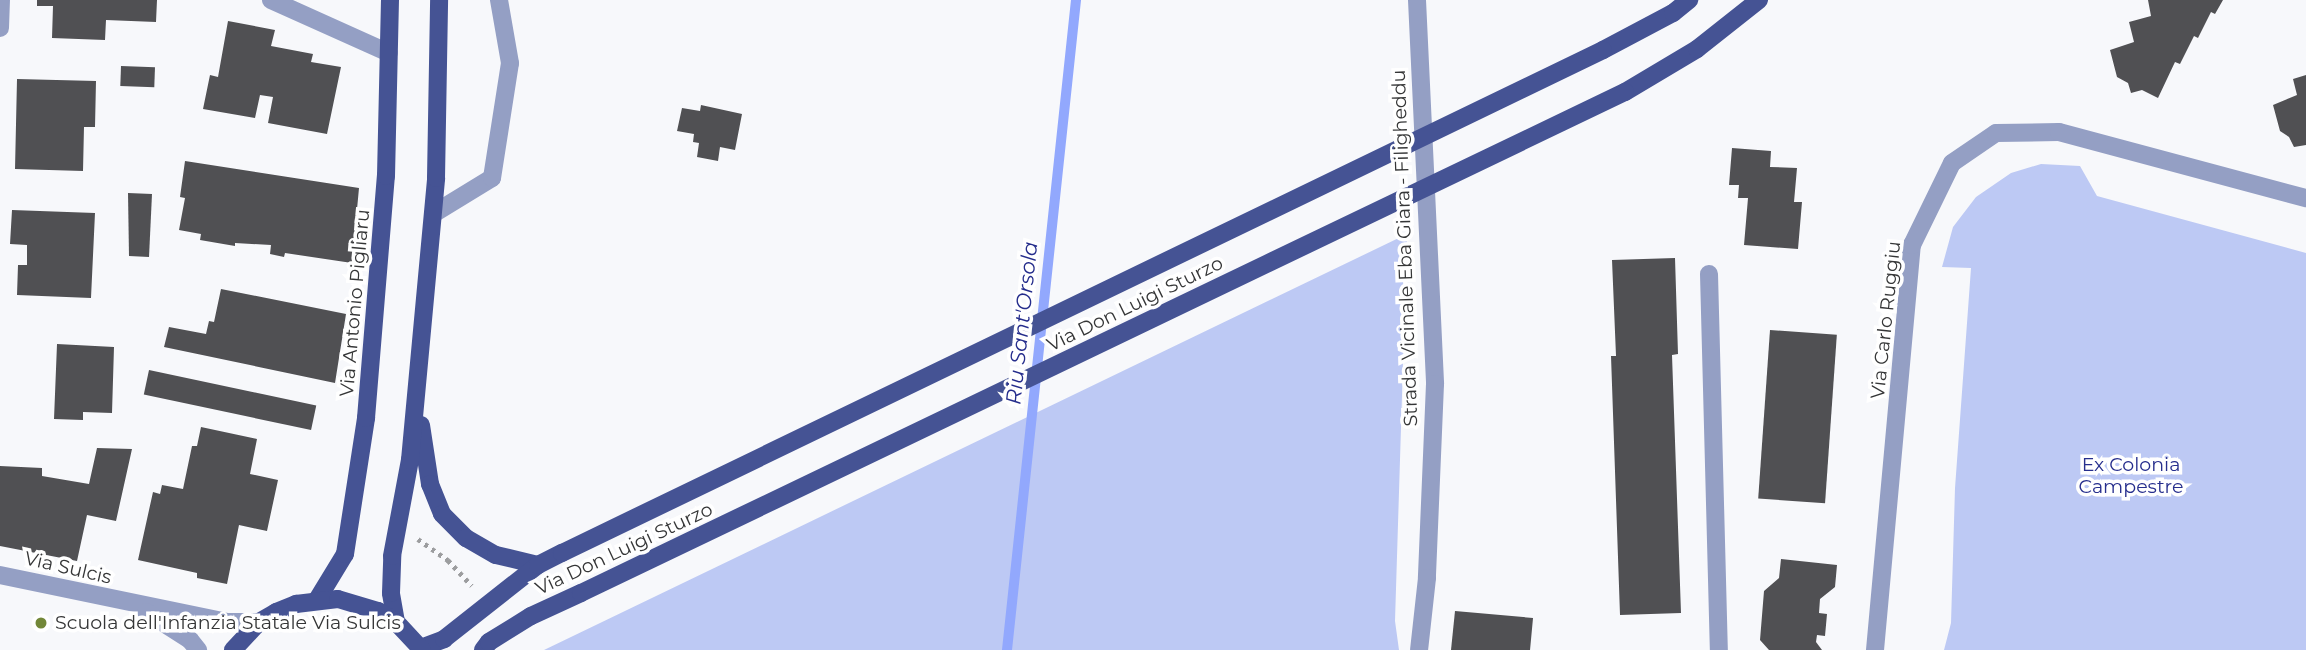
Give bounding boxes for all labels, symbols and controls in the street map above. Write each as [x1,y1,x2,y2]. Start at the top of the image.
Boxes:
street label: Strada Vicinale Eba Giara - Filigheddu [1387,69,1423,427]
street label: Via Antonio Pigliaru [335,208,375,398]
water label: Riu Sant'Orsola [1001,240,1043,406]
street label: Via Carlo Ruggiu [1866,240,1906,400]
street label: Via Don Luigi Sturzo [1043,251,1227,357]
park label: Ex Colonia Campestre [2079,454,2183,498]
street label: Via Don Luigi Sturzo [532,498,716,600]
street label: Via Sulcis [22,547,114,589]
place label: Scuola dell'Infanzia Statale Via Sulcis [55,612,401,634]
marker: Scuola dell'Infanzia Statale Via Sulcis [33,615,49,631]

